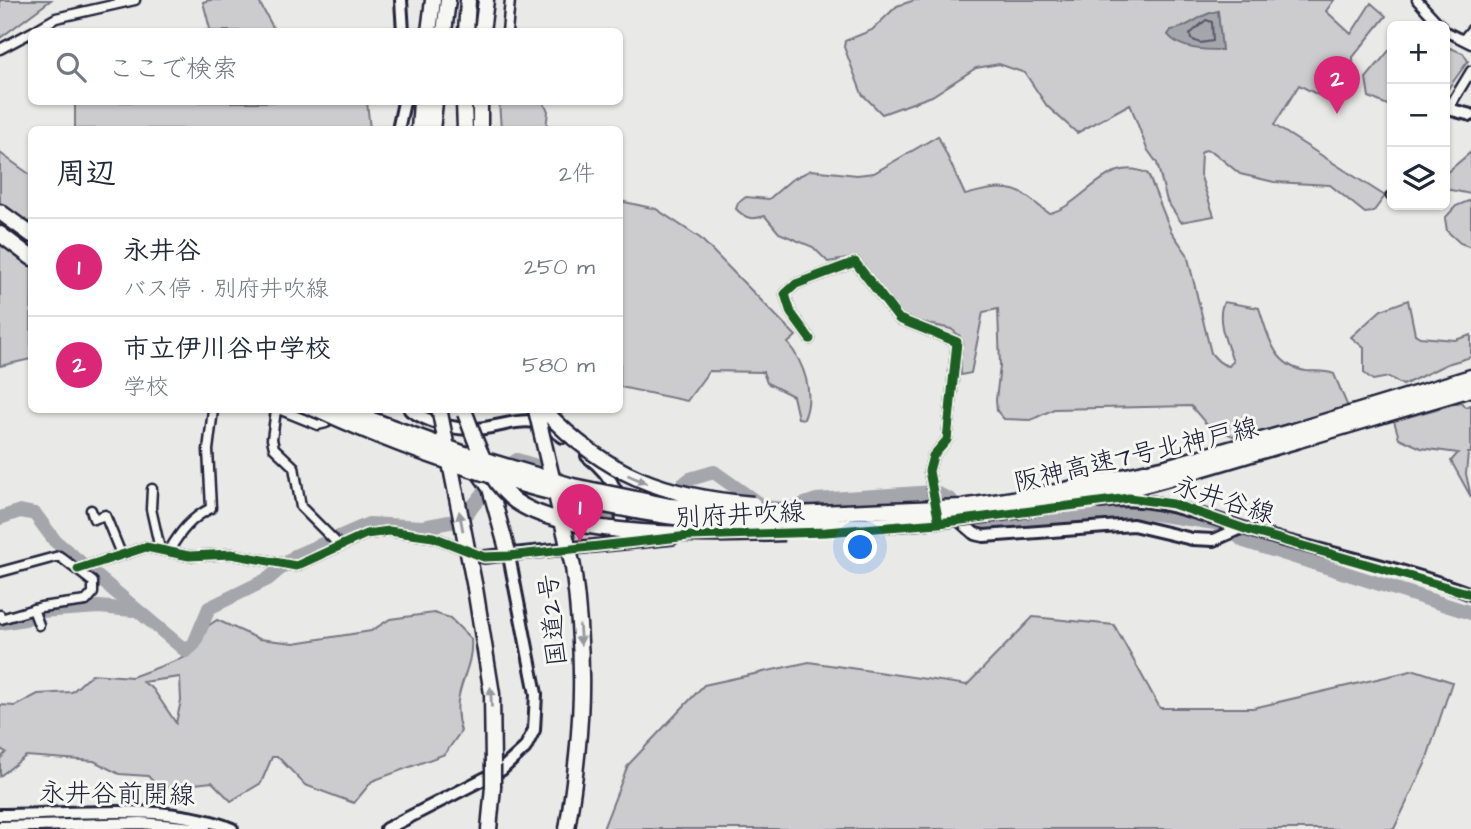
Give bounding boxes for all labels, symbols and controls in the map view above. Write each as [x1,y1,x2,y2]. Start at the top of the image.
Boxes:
map controls [1387,21,1450,210]
button: + [1387,21,1450,84]
search box [28,28,623,105]
icon: search [52,48,90,86]
text: ここで検索 [108,51,238,87]
pin: 2 [1314,56,1360,114]
button: − [1387,84,1450,147]
button: layers [1387,147,1450,210]
text: 周辺 [56,153,116,195]
text: 2件 [559,158,595,190]
text: 永井谷 [123,233,201,269]
text: 1 [78,251,80,283]
text: 250 m [524,251,595,283]
text: バス停 · 別府井吹線 [123,273,329,305]
text: 市立伊川谷中学校 [123,331,331,367]
text: 2 [72,349,86,381]
text: 580 m [522,349,595,381]
text: 学校 [123,371,169,403]
street label: 阪神高速7号北神戸線 [1010,409,1262,501]
street label: 永井谷線 [1169,468,1279,532]
one-way arrow [627,474,648,485]
pin: 1 [557,484,603,542]
street label: 別府井吹線 [674,494,806,536]
one-way arrow [456,510,467,532]
your location [843,530,877,564]
street label: 国道2号 [530,572,576,668]
one-way arrow [575,624,586,646]
one-way arrow [485,686,496,708]
street label: 永井谷前開線 [39,775,195,813]

